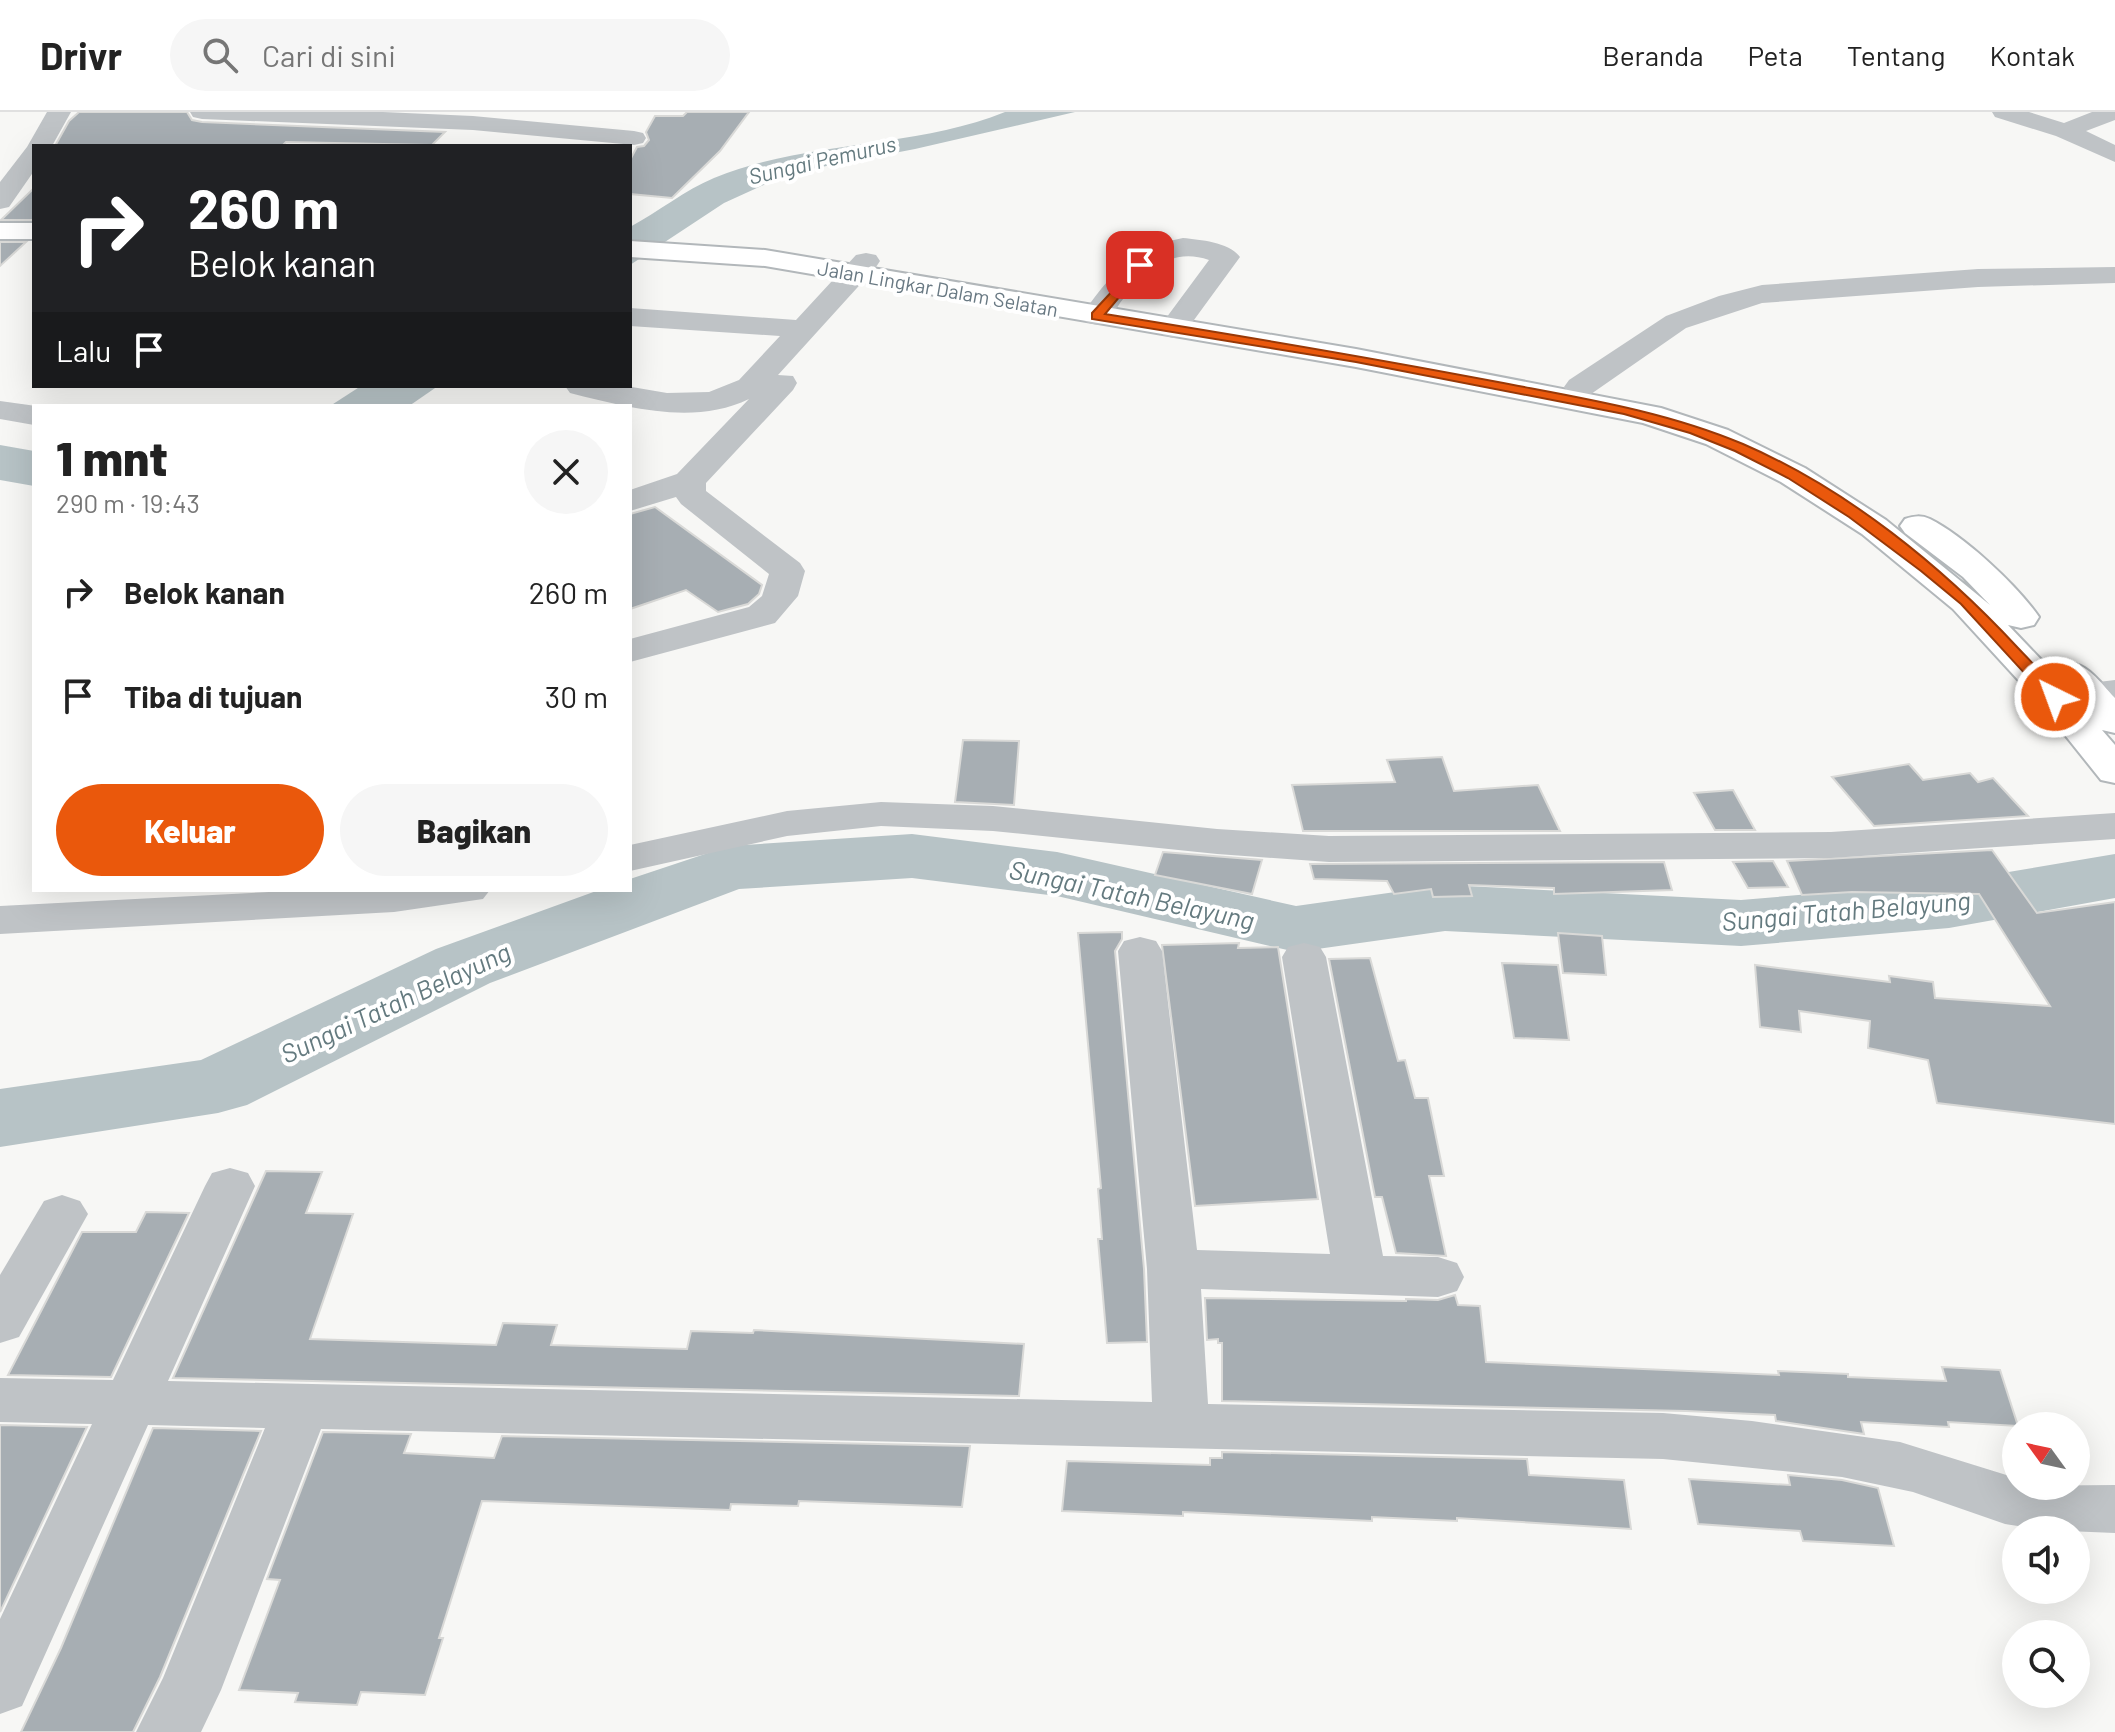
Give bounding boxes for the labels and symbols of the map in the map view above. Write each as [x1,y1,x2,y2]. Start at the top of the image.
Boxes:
water label: Sungai Pemurus [746,129,898,189]
pin [1106,231,1174,299]
street label: Jalan Lingkar Dalam Selatan [816,255,1060,321]
position arrow [2013,655,2097,739]
water label: Sungai Tatah Belayung [1007,853,1257,935]
water label: Sungai Tatah Belayung [1720,884,1972,936]
water label: Sungai Tatah Belayung [275,935,515,1069]
north arrow [2002,1412,2090,1500]

